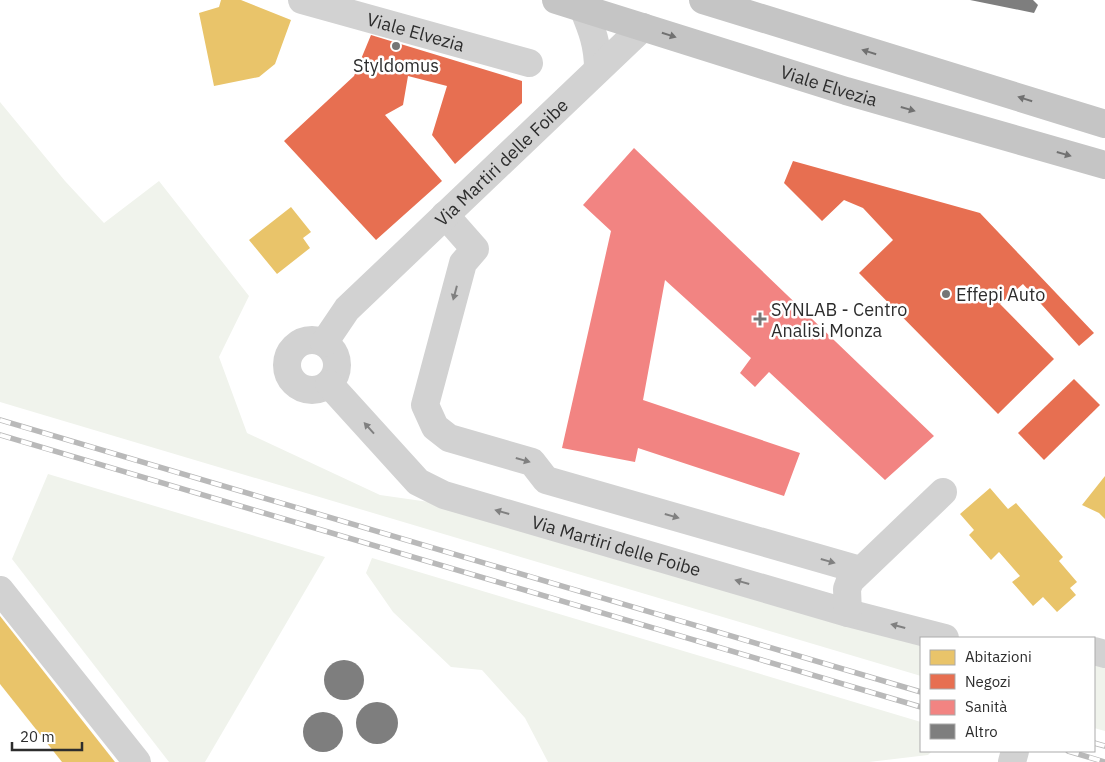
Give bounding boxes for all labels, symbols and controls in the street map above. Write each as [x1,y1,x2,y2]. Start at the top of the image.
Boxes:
street label: Viale Elvezia [364,7,467,56]
one-way arrow [662,31,677,39]
marker: Styldomus [390,40,402,52]
one-way arrow [862,48,877,56]
place label: Styldomus [353,54,439,77]
street label: Viale Elvezia [778,60,881,111]
street label: Via Martiri delle Foibe [430,93,573,231]
one-way arrow [1017,95,1032,103]
one-way arrow [901,105,916,113]
one-way arrow [1057,151,1072,159]
place label: Effepi Auto [956,283,1045,306]
one-way arrow [451,285,459,300]
marker: Effepi Auto [940,288,952,300]
place label: SYNLAB - Centro Analisi Monza [771,298,907,342]
marker: SYNLAB - Centro Analisi Monza [753,312,767,326]
one-way arrow [363,422,375,434]
one-way arrow [516,456,531,464]
one-way arrow [494,508,509,516]
street label: Via Martiri delle Foibe [529,510,704,581]
one-way arrow [664,512,679,520]
one-way arrow [820,557,835,565]
one-way arrow [734,577,749,585]
one-way arrow [891,622,906,630]
legend [920,637,1095,752]
text: Abitazioni [965,647,1032,666]
text: Negozi [965,672,1011,691]
text: Sanità [965,697,1007,716]
scale bar [12,720,82,752]
text: Altro [965,722,998,741]
text: 20 m [20,727,55,746]

